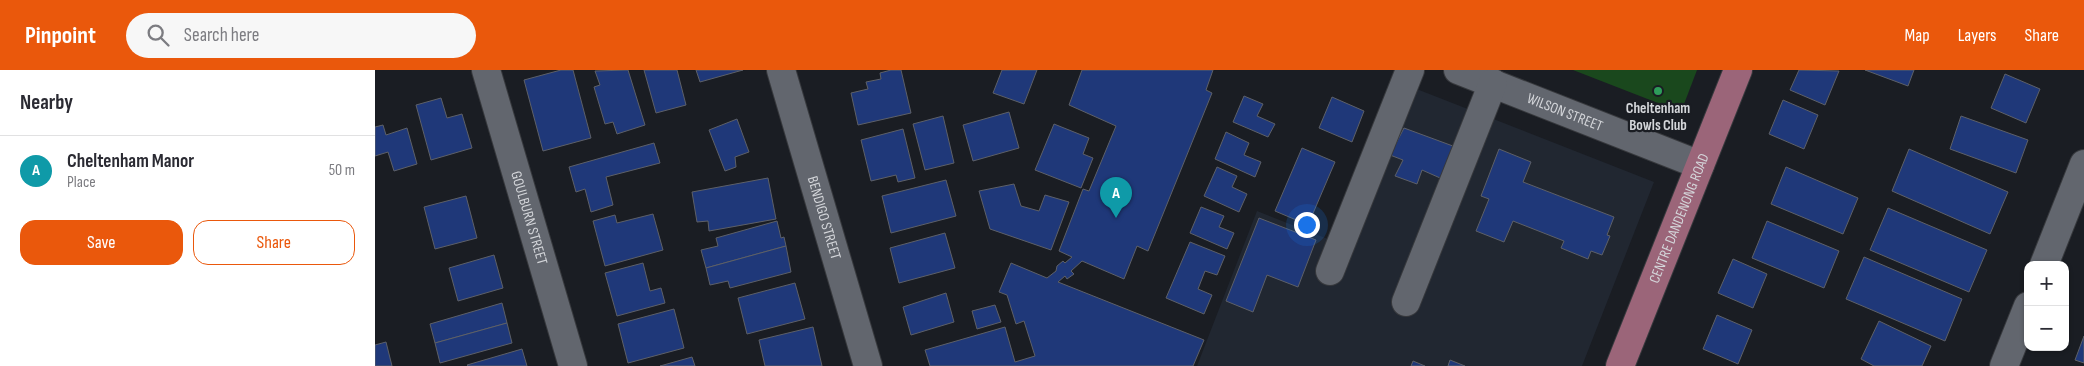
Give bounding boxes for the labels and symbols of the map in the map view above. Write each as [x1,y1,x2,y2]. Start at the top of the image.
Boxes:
marker: Cheltenham Bowls Club [1652,85,1664,97]
street label: WILSON STREET [1524,89,1606,135]
place label: Cheltenham Bowls Club [1626,99,1690,135]
street label: CENTRE DANDENONG ROAD [1644,151,1713,286]
street label: GOULBURN STREET [507,169,552,267]
street label: BENDIGO STREET [803,174,846,262]
pin: A [1100,177,1132,218]
your location [1294,212,1320,238]

